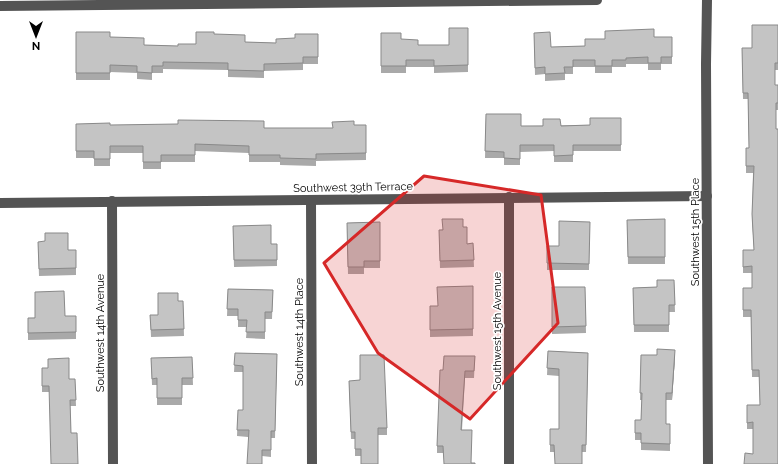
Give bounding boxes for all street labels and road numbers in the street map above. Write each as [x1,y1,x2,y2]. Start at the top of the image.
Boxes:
street label: Southwest 15th Place [689,177,702,286]
street label: Southwest 39th Terrace [293,180,413,195]
street label: Southwest 15th Avenue [491,271,504,390]
street label: Southwest 14th Avenue [94,273,107,392]
street label: Southwest 14th Place [293,277,306,386]

